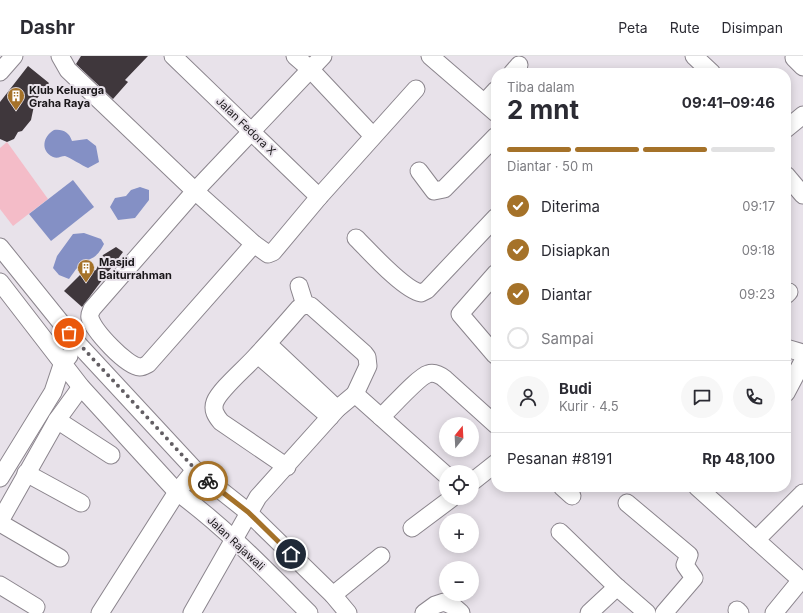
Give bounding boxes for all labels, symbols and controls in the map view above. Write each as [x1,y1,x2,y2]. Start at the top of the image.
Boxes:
text: Dashr [20,16,75,39]
text: Peta [618,19,648,36]
text: Rute [670,19,700,36]
text: Disimpan [722,19,783,36]
text: Tiba dalam [507,79,575,95]
place label: Klub Keluarga Graha Raya [29,83,104,110]
building icon: Klub Keluarga Graha Raya [6,86,26,111]
text: 09:41–09:46 [682,93,775,112]
street label: Jalan Fedora X [213,94,279,158]
text: 2 mnt [507,94,579,125]
text: Diantar · 50 m [507,158,593,174]
icon: check [507,195,529,217]
text: Diterima [541,197,600,216]
text: 09:17 [742,198,775,214]
icon: check [507,239,529,261]
text: Disiapkan [541,241,610,260]
text: 09:18 [742,242,775,258]
place label: Masjid Baiturrahman [99,255,172,282]
building icon: Masjid Baiturrahman [76,258,96,283]
icon: check [507,283,529,305]
text: Diantar [541,285,592,304]
text: 09:23 [739,286,775,302]
pin [52,316,86,350]
icon: bag [58,322,80,344]
text: Sampai [541,329,594,348]
button: person [507,376,549,418]
button: chat [681,376,723,418]
button: phone [733,376,775,418]
text: Budi [559,379,592,398]
text: Kurir · 4.5 [559,398,619,414]
north arrow [439,417,479,457]
map controls [439,417,479,601]
text: Pesanan #8191 [507,449,612,468]
text: Rp 48,100 [702,449,775,468]
courier [188,461,228,501]
button: locate [439,465,479,505]
icon: bike [197,470,219,492]
street label: Jalan Rajawali [204,513,268,573]
button: + [439,513,479,553]
pin [274,537,308,571]
icon: home [280,543,302,565]
button: − [439,561,479,601]

